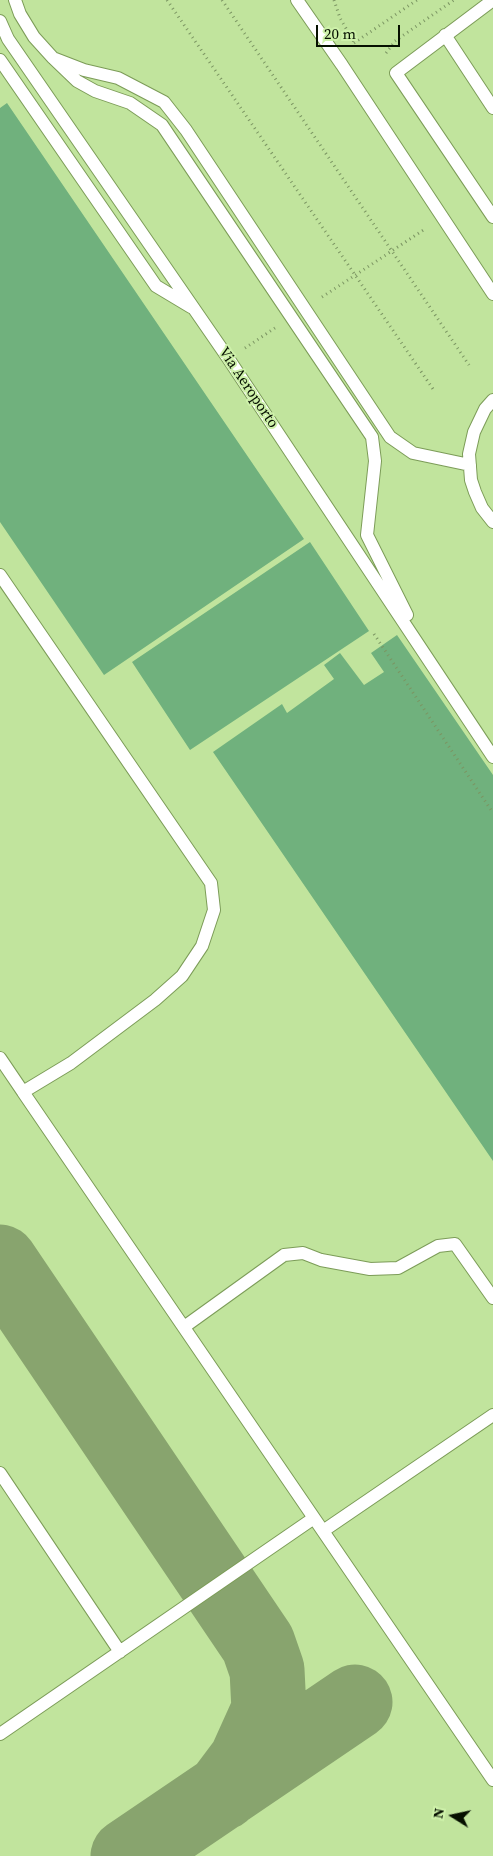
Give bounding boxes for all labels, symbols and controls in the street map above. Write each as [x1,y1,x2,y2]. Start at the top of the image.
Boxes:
scale bar [318,15,402,47]
text: 20 m [324,23,356,44]
street label: Via Aeroporto [214,344,282,432]
north arrow [428,1791,478,1841]
text: N [427,1807,449,1820]

